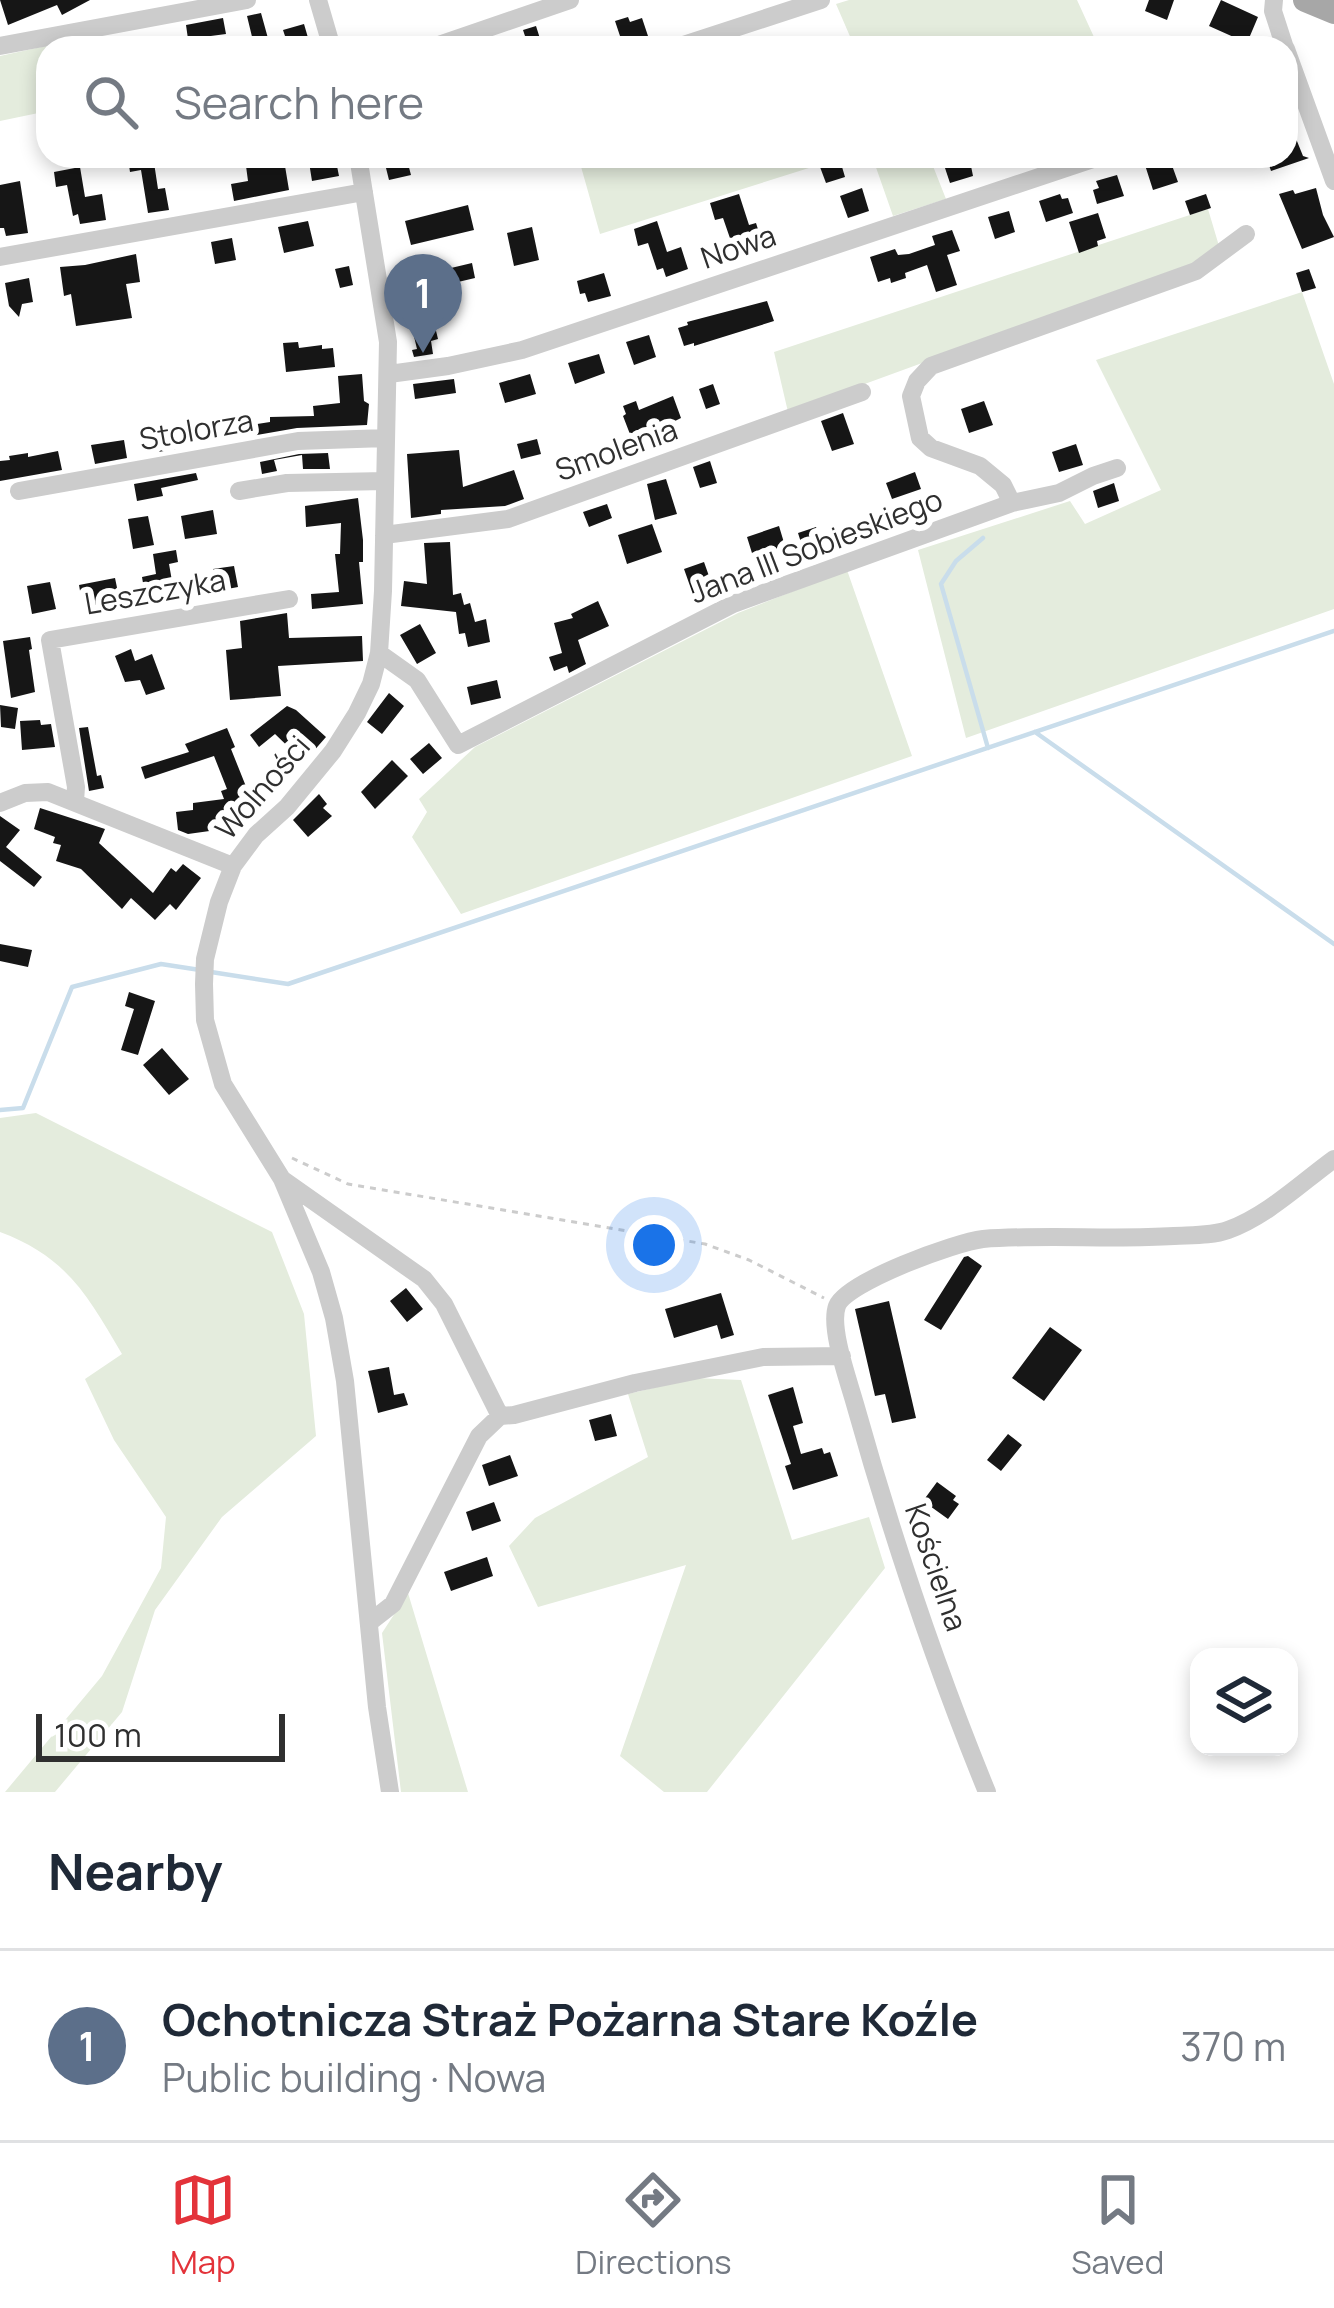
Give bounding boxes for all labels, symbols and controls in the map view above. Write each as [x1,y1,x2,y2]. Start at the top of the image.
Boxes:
search box [36,36,1298,168]
icon: search [78,69,144,135]
text: Search here [174,71,424,133]
street label: Nowa [695,214,781,278]
pin: 1 [384,254,462,353]
street label: Stolorza [136,399,256,459]
street label: Smolenia [549,408,683,490]
street label: Jana III Sobieskiego [684,478,948,612]
street label: Leszczyka [81,558,229,624]
street label: Wolności [205,726,319,848]
your location [624,1215,684,1275]
street label: Kościelna [896,1498,978,1636]
map controls [1190,1648,1298,1756]
button: layers [1190,1648,1298,1756]
scale bar [36,1708,285,1761]
text: 100 m [54,1712,142,1757]
text: Nearby [48,1836,223,1905]
text: Ochotnicza Straż Pożarna Stare Koźle [162,1988,978,2050]
text: 1 [78,2019,96,2073]
text: 370 m [1180,2019,1286,2073]
text: Public building · Nowa [162,2050,546,2104]
tab: Map [170,2167,236,2284]
tab: Directions [575,2167,732,2284]
tab: Saved [1071,2167,1164,2284]

